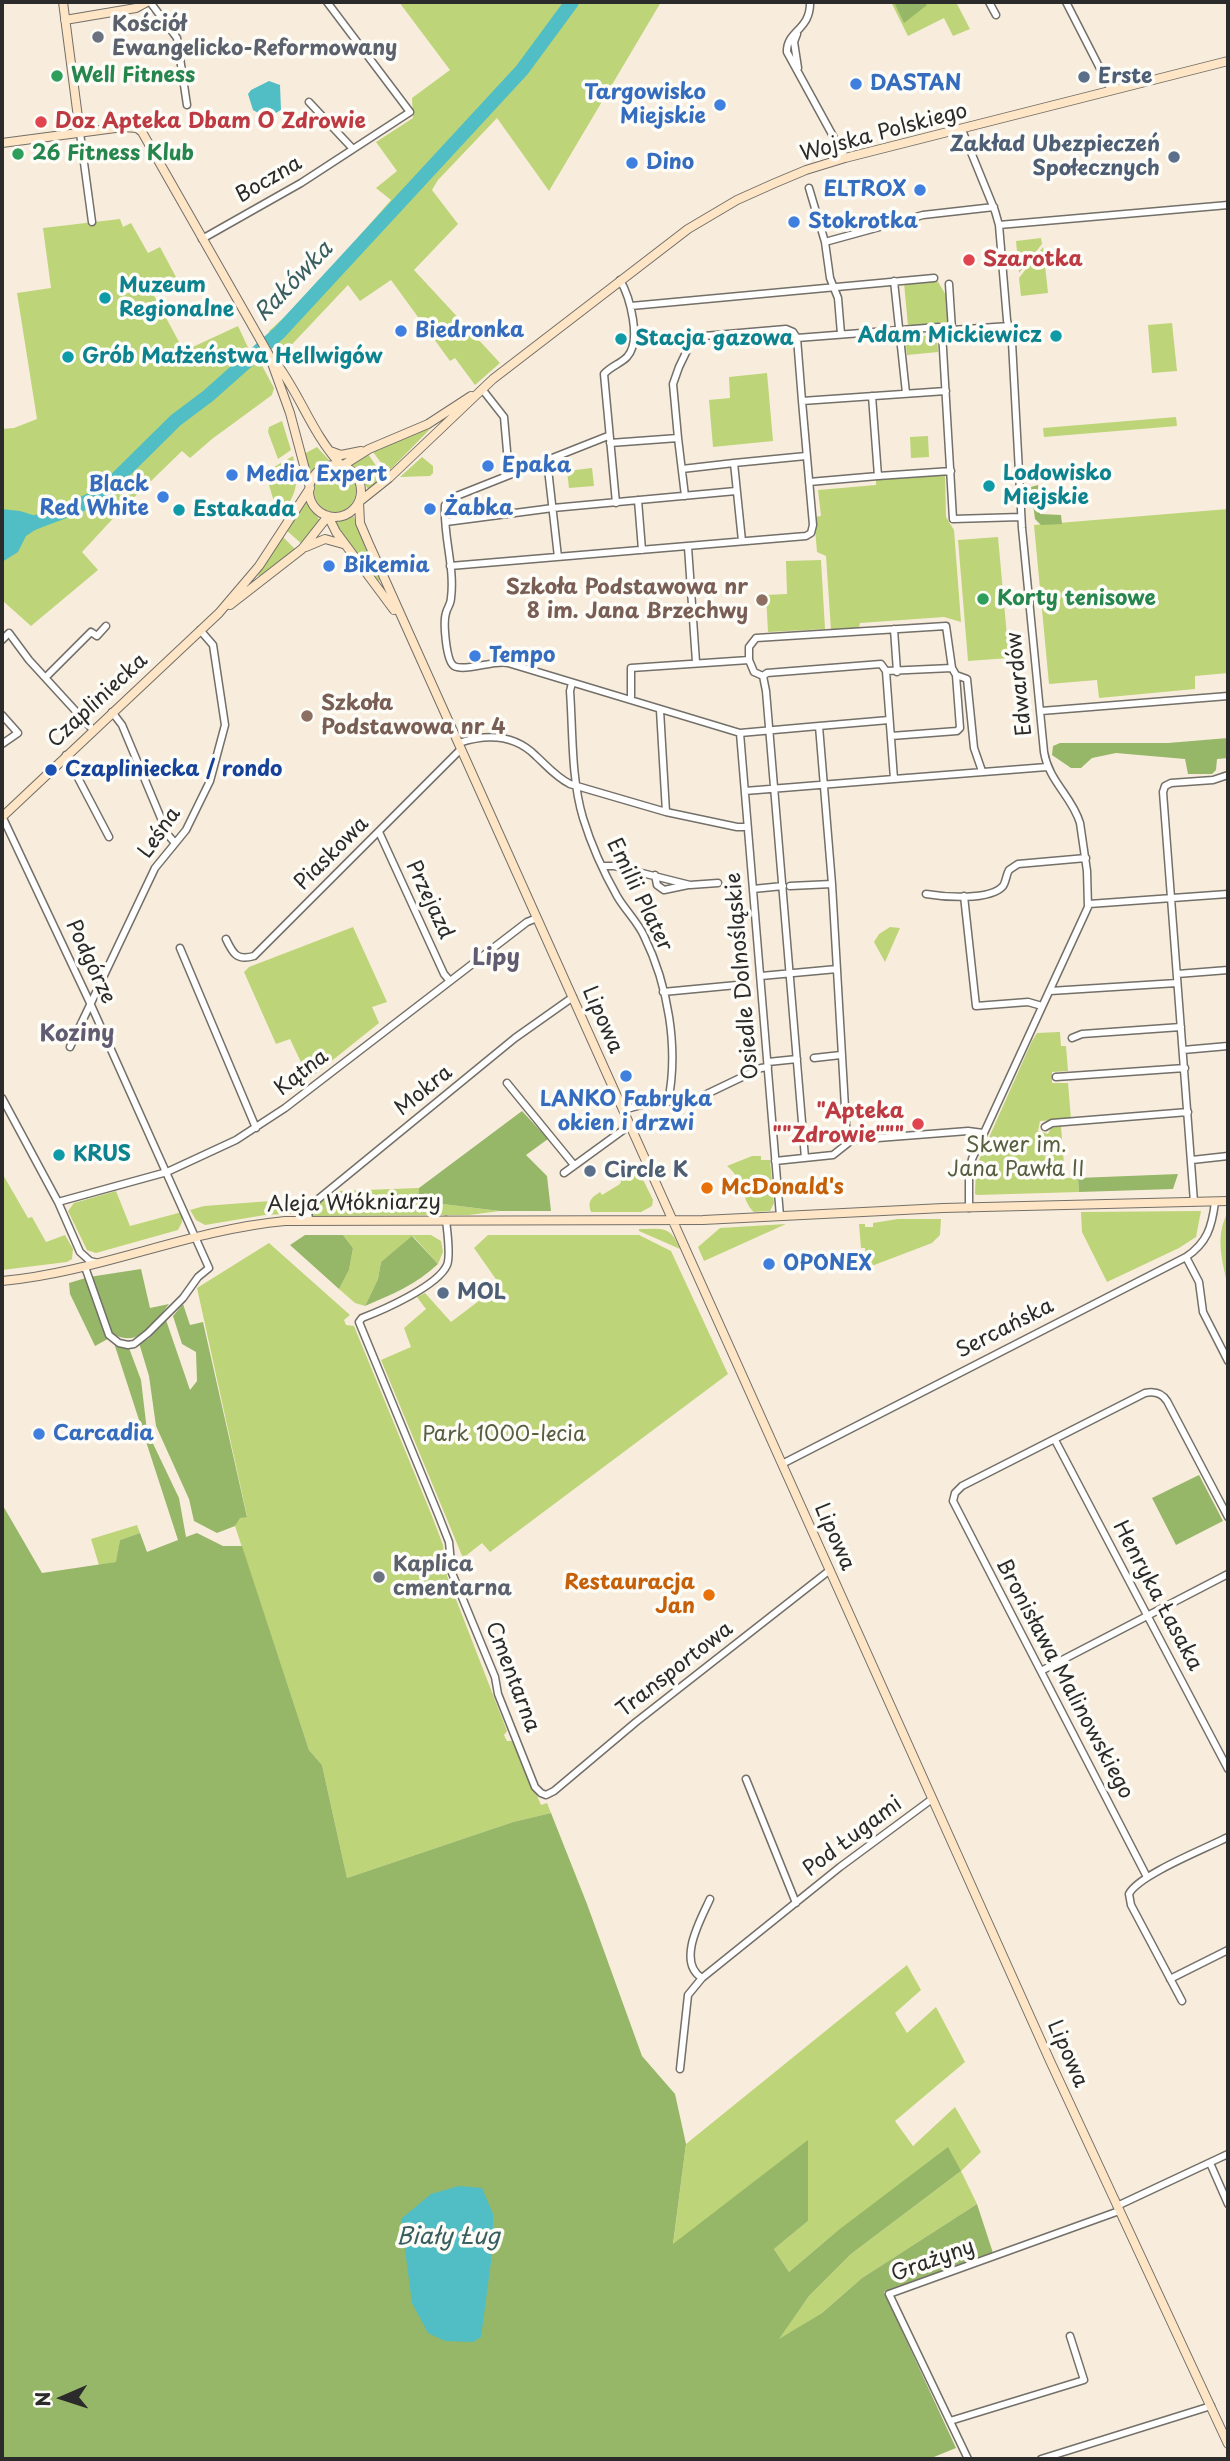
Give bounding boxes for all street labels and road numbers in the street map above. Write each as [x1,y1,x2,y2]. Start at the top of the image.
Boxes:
street label: Wojska Polskiego [798,99,970,167]
street label: Boczna [232,151,306,209]
street label: Edwardów [1002,631,1038,737]
street label: Czapliniecka [43,648,153,754]
street label: Leśna [133,803,187,863]
street label: Piaskowa [290,812,374,896]
street label: Emilii Plater [601,834,677,956]
street label: Przejazd [400,857,458,943]
street label: Osiedle Dolnośląskie [721,871,765,1081]
street label: Podgórze [60,916,120,1008]
street label: Lipowa [576,983,628,1057]
street label: Kątna [270,1044,334,1102]
street label: Mokra [390,1060,458,1122]
street label: Aleja Włókniarzy [267,1190,441,1218]
street label: Sercańska [952,1294,1058,1364]
street label: Lipowa [808,1500,860,1574]
street label: Henryka Łasaka [1107,1517,1207,1675]
street label: Bronisława Malinowskiego [990,1554,1138,1804]
street label: Transportowa [612,1617,738,1723]
street label: Cmentarna [479,1618,545,1736]
street label: Pod Ługami [799,1792,907,1882]
street label: Lipowa [1041,2017,1093,2091]
street label: Grażyny [888,2234,978,2288]

